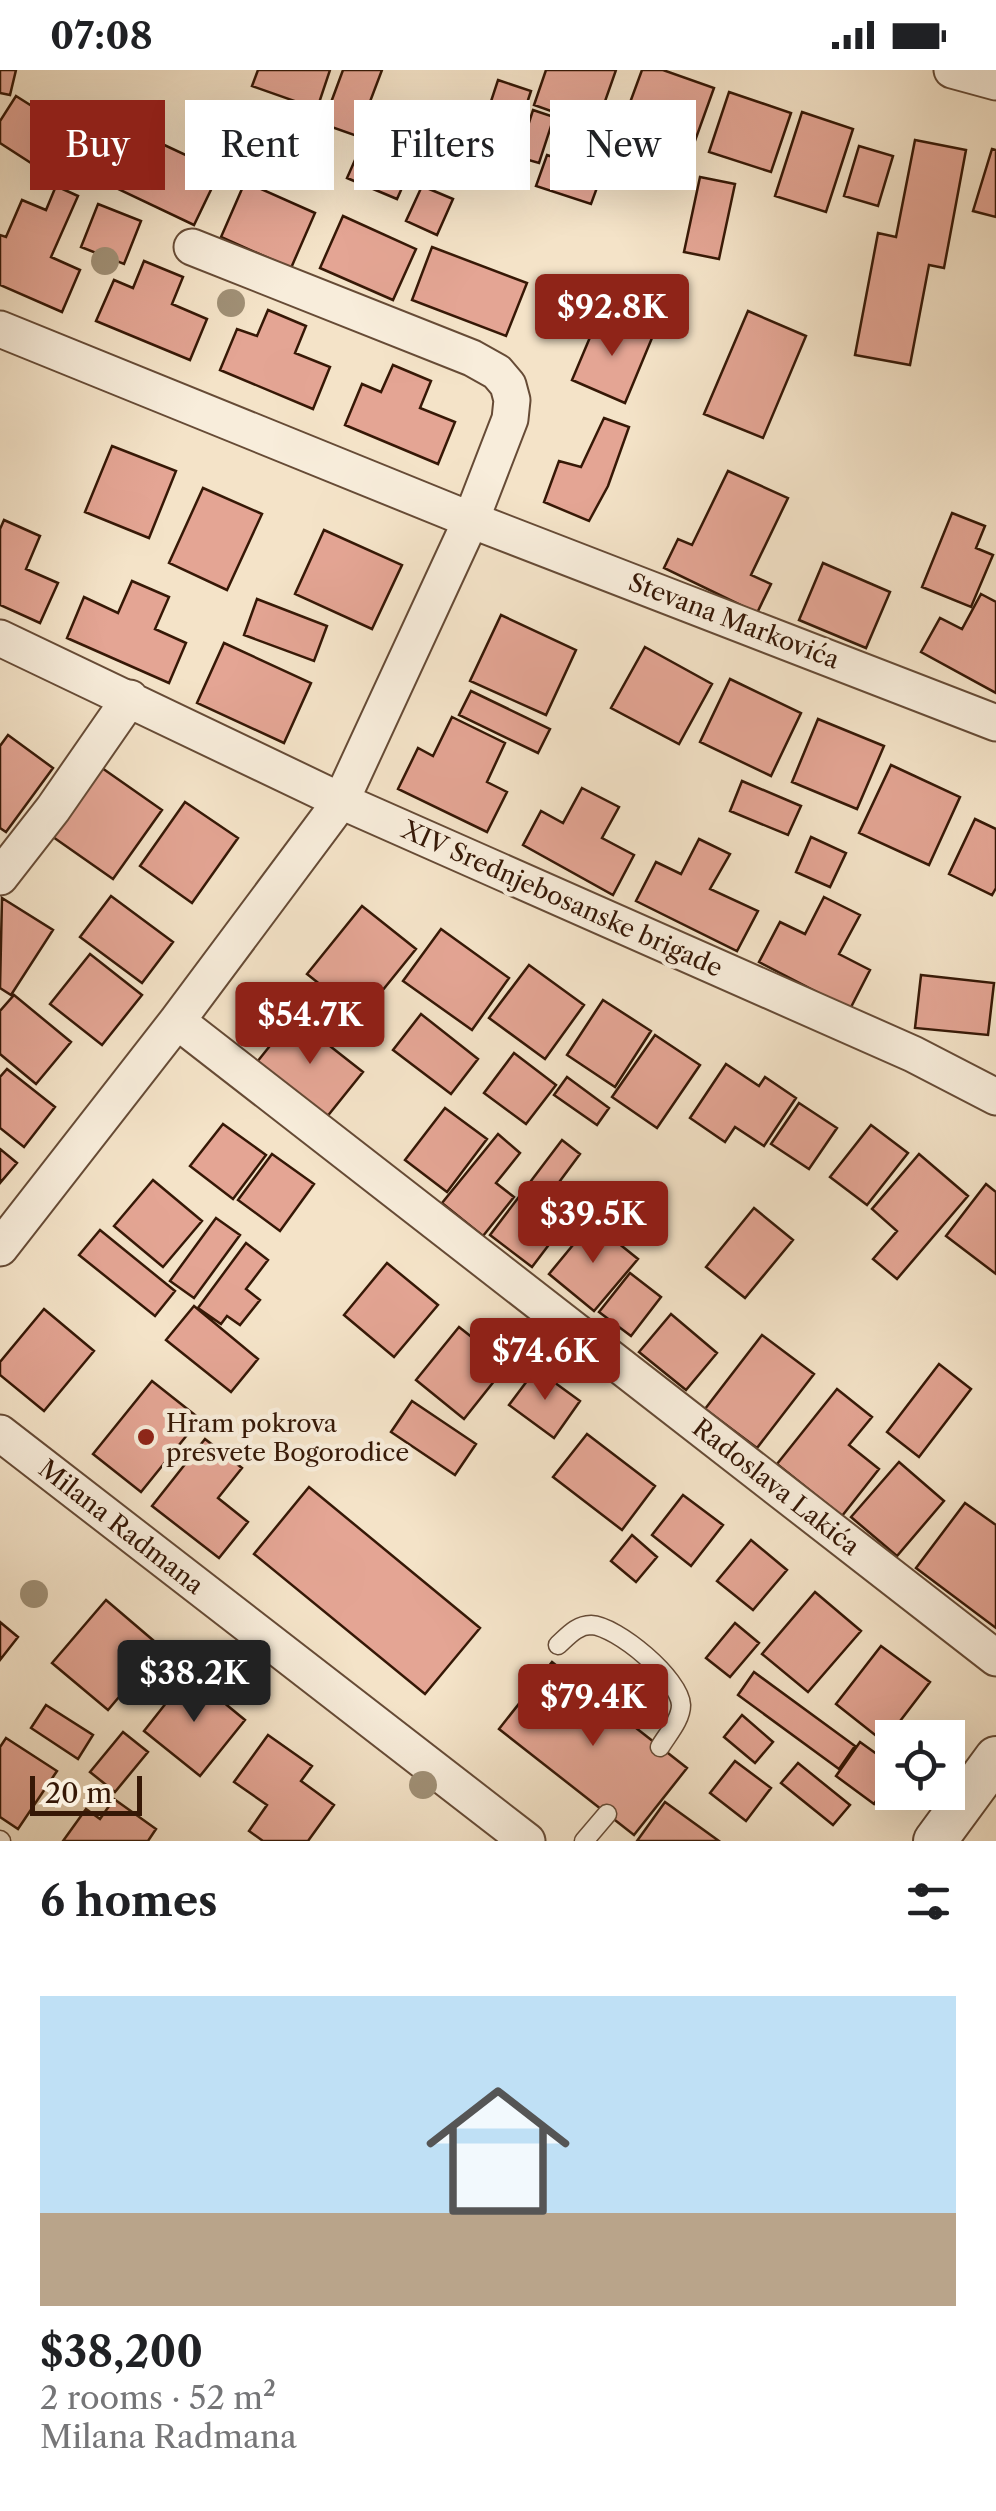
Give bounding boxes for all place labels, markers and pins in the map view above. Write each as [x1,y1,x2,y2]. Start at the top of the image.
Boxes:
pin: $92.8K [531,274,693,359]
pin: $54.7K [229,982,391,1067]
pin: $39.5K [512,1181,674,1266]
pin: $74.6K [464,1318,626,1403]
place label: Hram pokrova presvete Bogorodice [166,1408,409,1468]
marker: Hram pokrova presvete Bogorodice [135,1426,157,1448]
pin: $38.2K [113,1640,275,1725]
pin: $79.4K [512,1664,674,1749]

